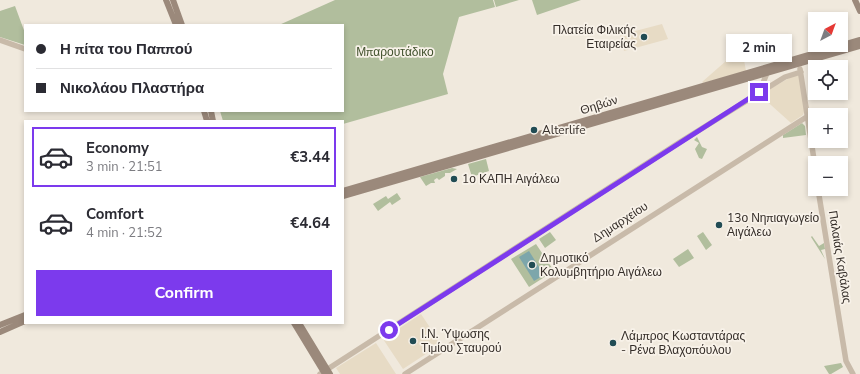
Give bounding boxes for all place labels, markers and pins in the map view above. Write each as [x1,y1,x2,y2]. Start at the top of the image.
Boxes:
place label: Πλατεία Φιλικής Εταιρείας [552,22,636,52]
marker: Πλατεία Φιλικής Εταιρείας [639,32,649,42]
place label: Alterlife [542,122,586,138]
marker: Alterlife [529,125,539,135]
place label: 1ο ΚΑΠΗ Αιγάλεω [462,171,560,187]
marker: 1ο ΚΑΠΗ Αιγάλεω [449,174,459,184]
place label: 13ο Νηπιαγωγείο Αιγάλεω [727,210,820,240]
marker: 13ο Νηπιαγωγείο Αιγάλεω [714,220,724,230]
place label: Δημοτικό Κολυμβητήριο Αιγάλεω [540,250,662,280]
marker: Δημοτικό Κολυμβητήριο Αιγάλεω [527,260,537,270]
place label: Ι.Ν. Ύψωσης Τιμίου Σταυρού [421,326,502,356]
place label: Λάμπρος Κωσταντάρας - Ρένα Βλαχοπόυλου [621,328,746,358]
marker: Ι.Ν. Ύψωσης Τιμίου Σταυρού [408,336,418,346]
marker: Λάμπρος Κωσταντάρας - Ρένα Βλαχοπόυλου [608,338,618,348]

